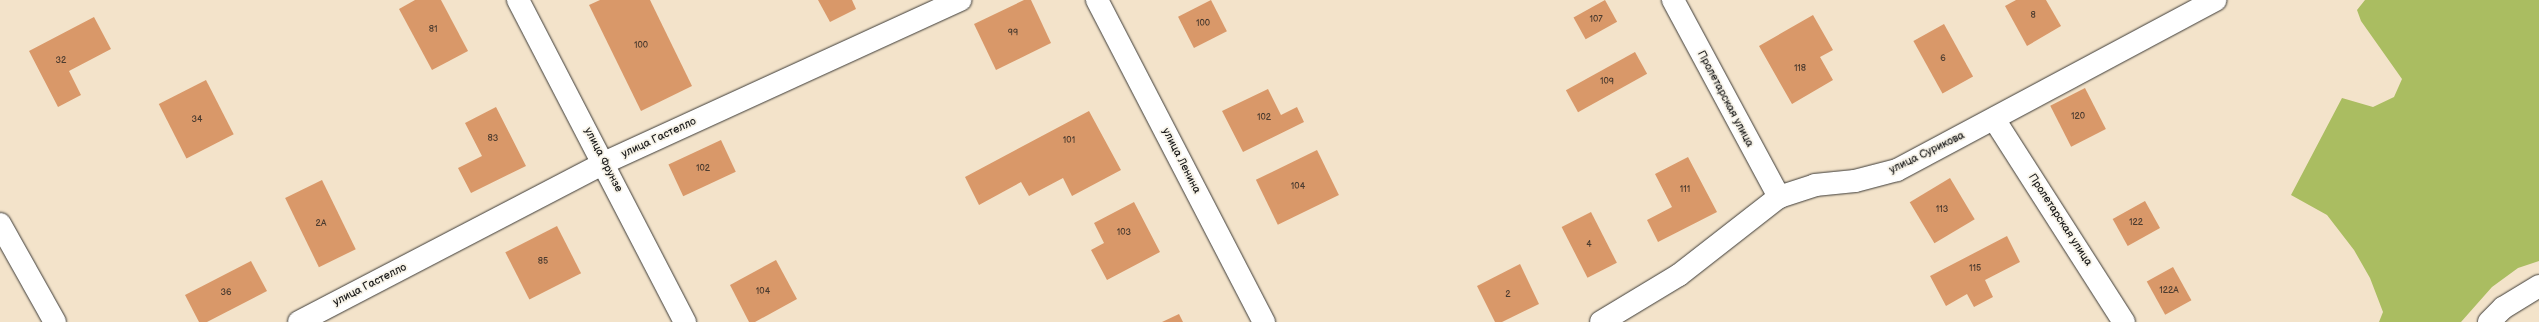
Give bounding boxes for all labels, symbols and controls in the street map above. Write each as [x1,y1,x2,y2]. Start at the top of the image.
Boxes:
house number: 8 [2030,11,2036,21]
house number: 107 [1589,15,1603,25]
house number: 100 [1196,19,1210,29]
house number: 81 [429,25,437,35]
house number: 99 [1008,28,1018,38]
house number: 100 [634,41,648,51]
street label: Пролетарская улица [1694,49,1756,149]
house number: 6 [1940,54,1946,64]
house number: 32 [56,56,66,66]
house number: 118 [1794,64,1806,74]
house number: 109 [1600,77,1614,87]
house number: 120 [2071,112,2085,122]
house number: 102 [1257,113,1271,123]
house number: 34 [191,115,203,125]
street label: улица Гастелло [620,115,698,161]
street label: улица Фрунзе [581,125,625,195]
street label: улица Ленина [1159,126,1203,196]
street label: улица Сурикова [1887,129,1967,177]
house number: 83 [488,134,498,144]
house number: 101 [1063,136,1075,146]
house number: 102 [696,164,710,174]
street label: Пролетарская улица [2025,171,2095,269]
house number: 104 [1291,182,1305,192]
house number: 111 [1680,185,1690,195]
house number: 113 [1936,205,1948,215]
house number: 122 [2129,218,2143,228]
house number: 2А [316,219,326,229]
house number: 103 [1117,228,1131,238]
house number: 4 [1586,240,1592,250]
house number: 85 [538,257,548,267]
street label: улица Гастелло [331,261,409,309]
house number: 115 [1969,264,1981,274]
house number: 122А [2159,286,2179,296]
house number: 104 [756,287,770,297]
house number: 36 [220,288,232,298]
house number: 2 [1505,290,1511,300]

